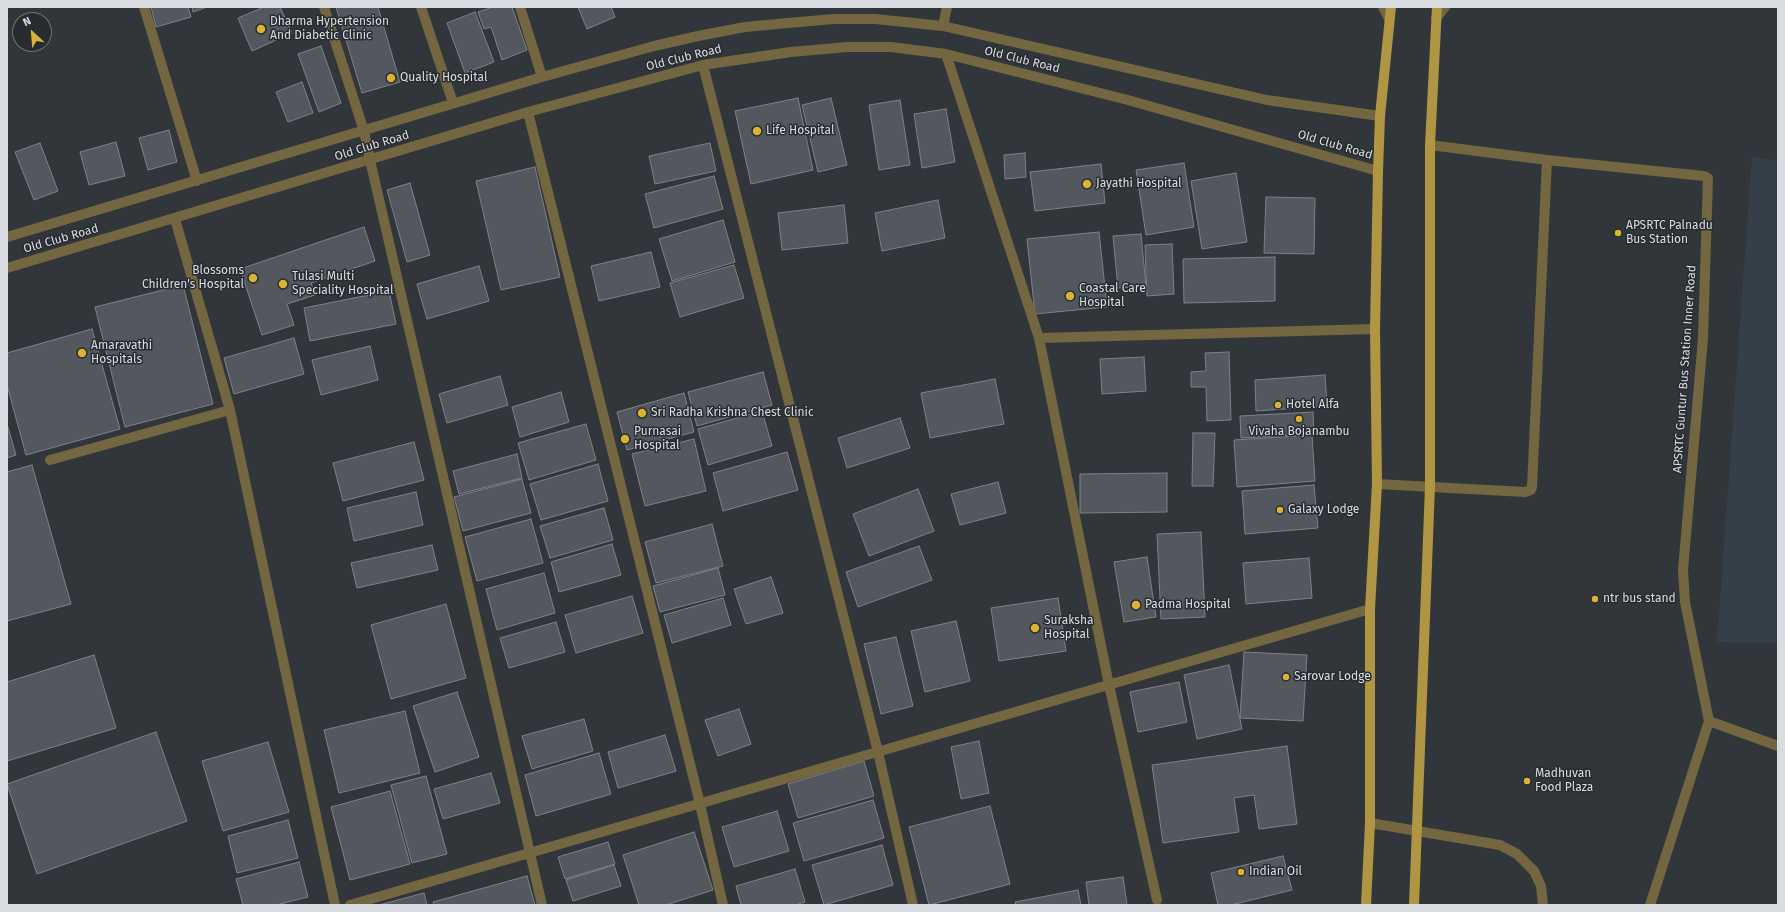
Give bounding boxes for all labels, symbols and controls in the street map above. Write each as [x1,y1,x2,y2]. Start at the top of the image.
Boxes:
north arrow [12,12,52,52]
text: N [21,14,33,29]
place label: Dharma Hypertension And Diabetic Clinic [270,15,389,43]
marker: Dharma Hypertension And Diabetic Clinic [255,23,267,35]
street label: Old Club Road [645,42,723,74]
street label: Old Club Road [983,44,1061,76]
place label: Quality Hospital [400,71,487,85]
marker: Quality Hospital [385,72,397,84]
place label: Life Hospital [766,124,834,138]
marker: Life Hospital [751,125,763,137]
street label: Old Club Road [1296,127,1374,163]
street label: Old Club Road [333,128,411,164]
place label: Jayathi Hospital [1096,177,1182,191]
marker: Jayathi Hospital [1081,178,1093,190]
place label: APSRTC Palnadu Bus Station [1626,219,1713,247]
street label: Old Club Road [22,221,100,257]
marker: APSRTC Palnadu Bus Station [1613,228,1623,238]
place label: Blossoms Children's Hospital [142,264,244,292]
street label: APSRTC Guntur Bus Station Inner Road [1671,264,1699,474]
place label: Tulasi Multi Speciality Hospital [292,270,393,298]
marker: Blossoms Children's Hospital [247,272,259,284]
marker: Tulasi Multi Speciality Hospital [277,278,289,290]
place label: Coastal Care Hospital [1079,282,1146,310]
marker: Coastal Care Hospital [1064,290,1076,302]
place label: Amaravathi Hospitals [91,339,152,367]
marker: Amaravathi Hospitals [76,347,88,359]
place label: Hotel Alfa [1286,398,1339,412]
marker: Hotel Alfa [1273,400,1283,410]
place label: Sri Radha Krishna Chest Clinic [651,406,814,420]
marker: Sri Radha Krishna Chest Clinic [636,407,648,419]
marker: Vivaha Bojanambu [1294,414,1304,424]
place label: Purnasai Hospital [634,425,681,453]
place label: Vivaha Bojanambu [1248,425,1350,439]
marker: Purnasai Hospital [619,433,631,445]
place label: Galaxy Lodge [1288,503,1359,517]
marker: Galaxy Lodge [1275,505,1285,515]
place label: ntr bus stand [1603,592,1676,606]
marker: ntr bus stand [1590,594,1600,604]
place label: Padma Hospital [1145,598,1230,612]
marker: Padma Hospital [1130,599,1142,611]
place label: Suraksha Hospital [1044,614,1094,642]
marker: Suraksha Hospital [1029,622,1041,634]
place label: Sarovar Lodge [1294,670,1371,684]
marker: Sarovar Lodge [1281,672,1291,682]
place label: Madhuvan Food Plaza [1535,767,1593,795]
marker: Madhuvan Food Plaza [1522,776,1532,786]
place label: Indian Oil [1249,865,1302,879]
marker: Indian Oil [1236,867,1246,877]

